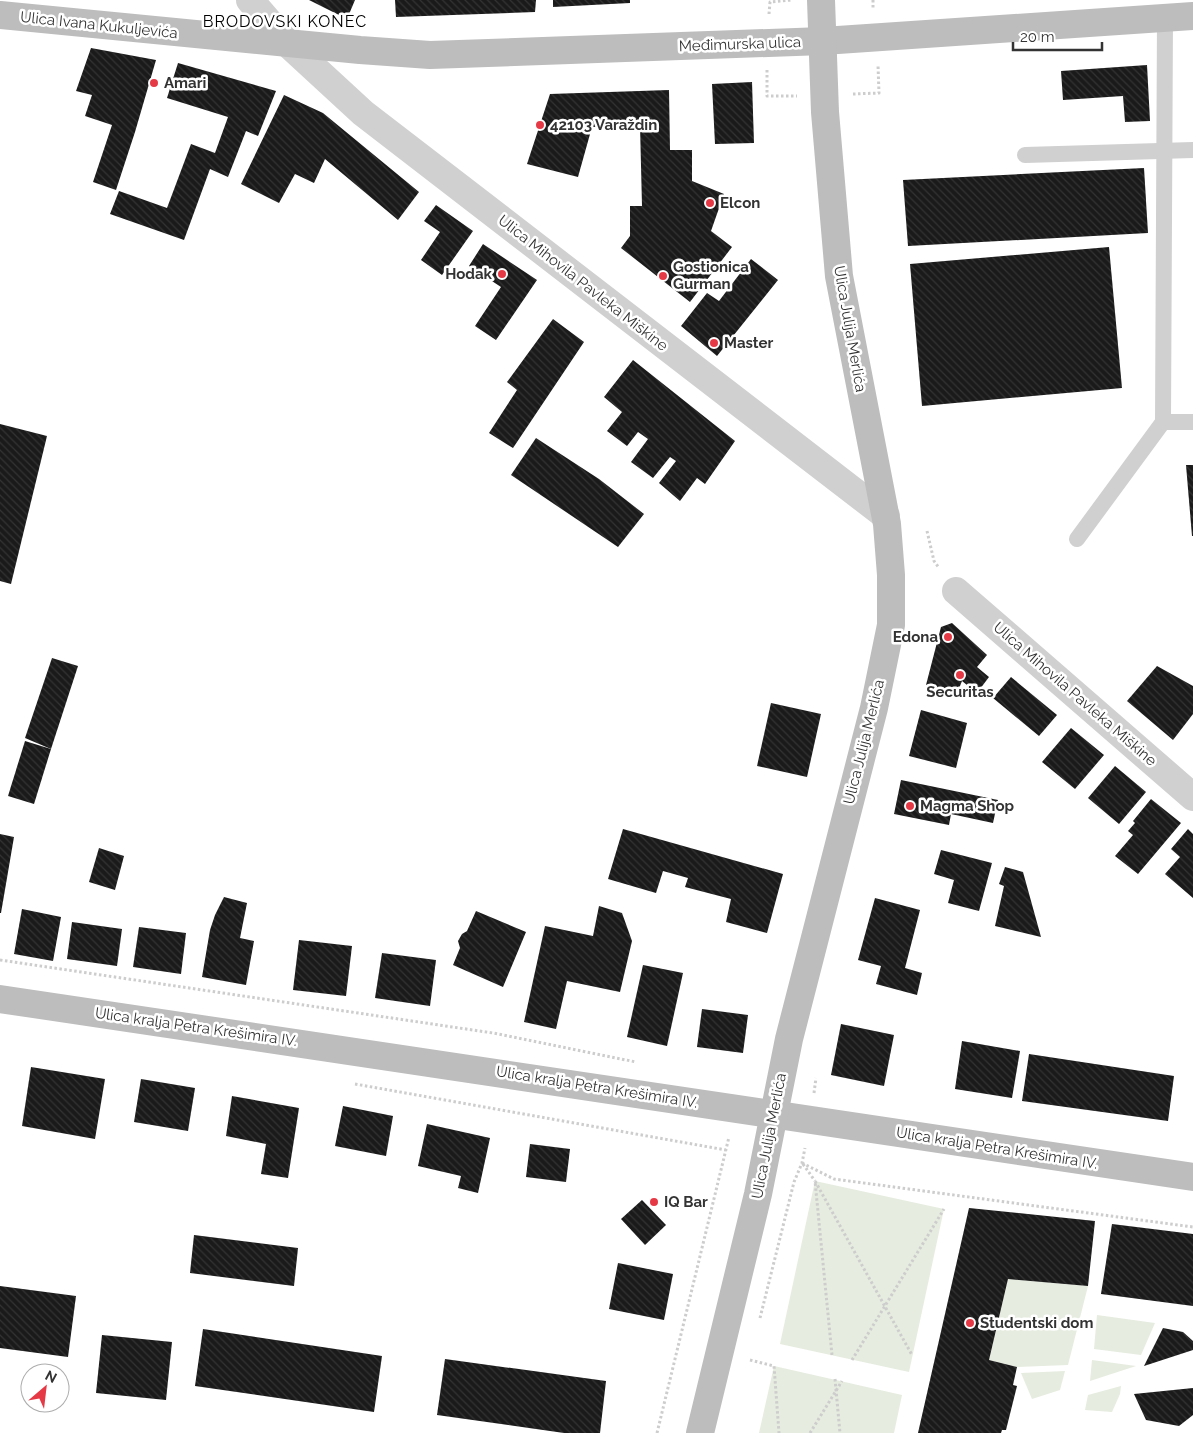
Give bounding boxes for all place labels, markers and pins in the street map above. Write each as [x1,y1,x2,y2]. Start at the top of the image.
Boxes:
place label: Amari [164,74,206,92]
marker: Amari [148,77,160,89]
place label: 42103 Varaždin [550,116,657,134]
marker: 42103 Varaždin [534,119,546,131]
place label: Elcon [720,194,760,212]
marker: Elcon [704,197,716,209]
place label: Gostionica Gurman [673,258,749,293]
place label: Hodak [445,265,493,283]
marker: Hodak [496,268,508,280]
marker: Gostionica Gurman [657,270,669,282]
place label: Master [724,334,774,352]
marker: Master [708,337,720,349]
place label: Edona [893,628,938,646]
marker: Edona [942,631,954,643]
marker: Securitas [954,669,966,681]
place label: Securitas [926,683,994,701]
place label: Magma Shop [920,797,1014,815]
marker: Magma Shop [904,800,916,812]
place label: IQ Bar [664,1193,708,1211]
marker: IQ Bar [648,1196,660,1208]
place label: Studentski dom [980,1314,1093,1332]
marker: Studentski dom [964,1317,976,1329]

